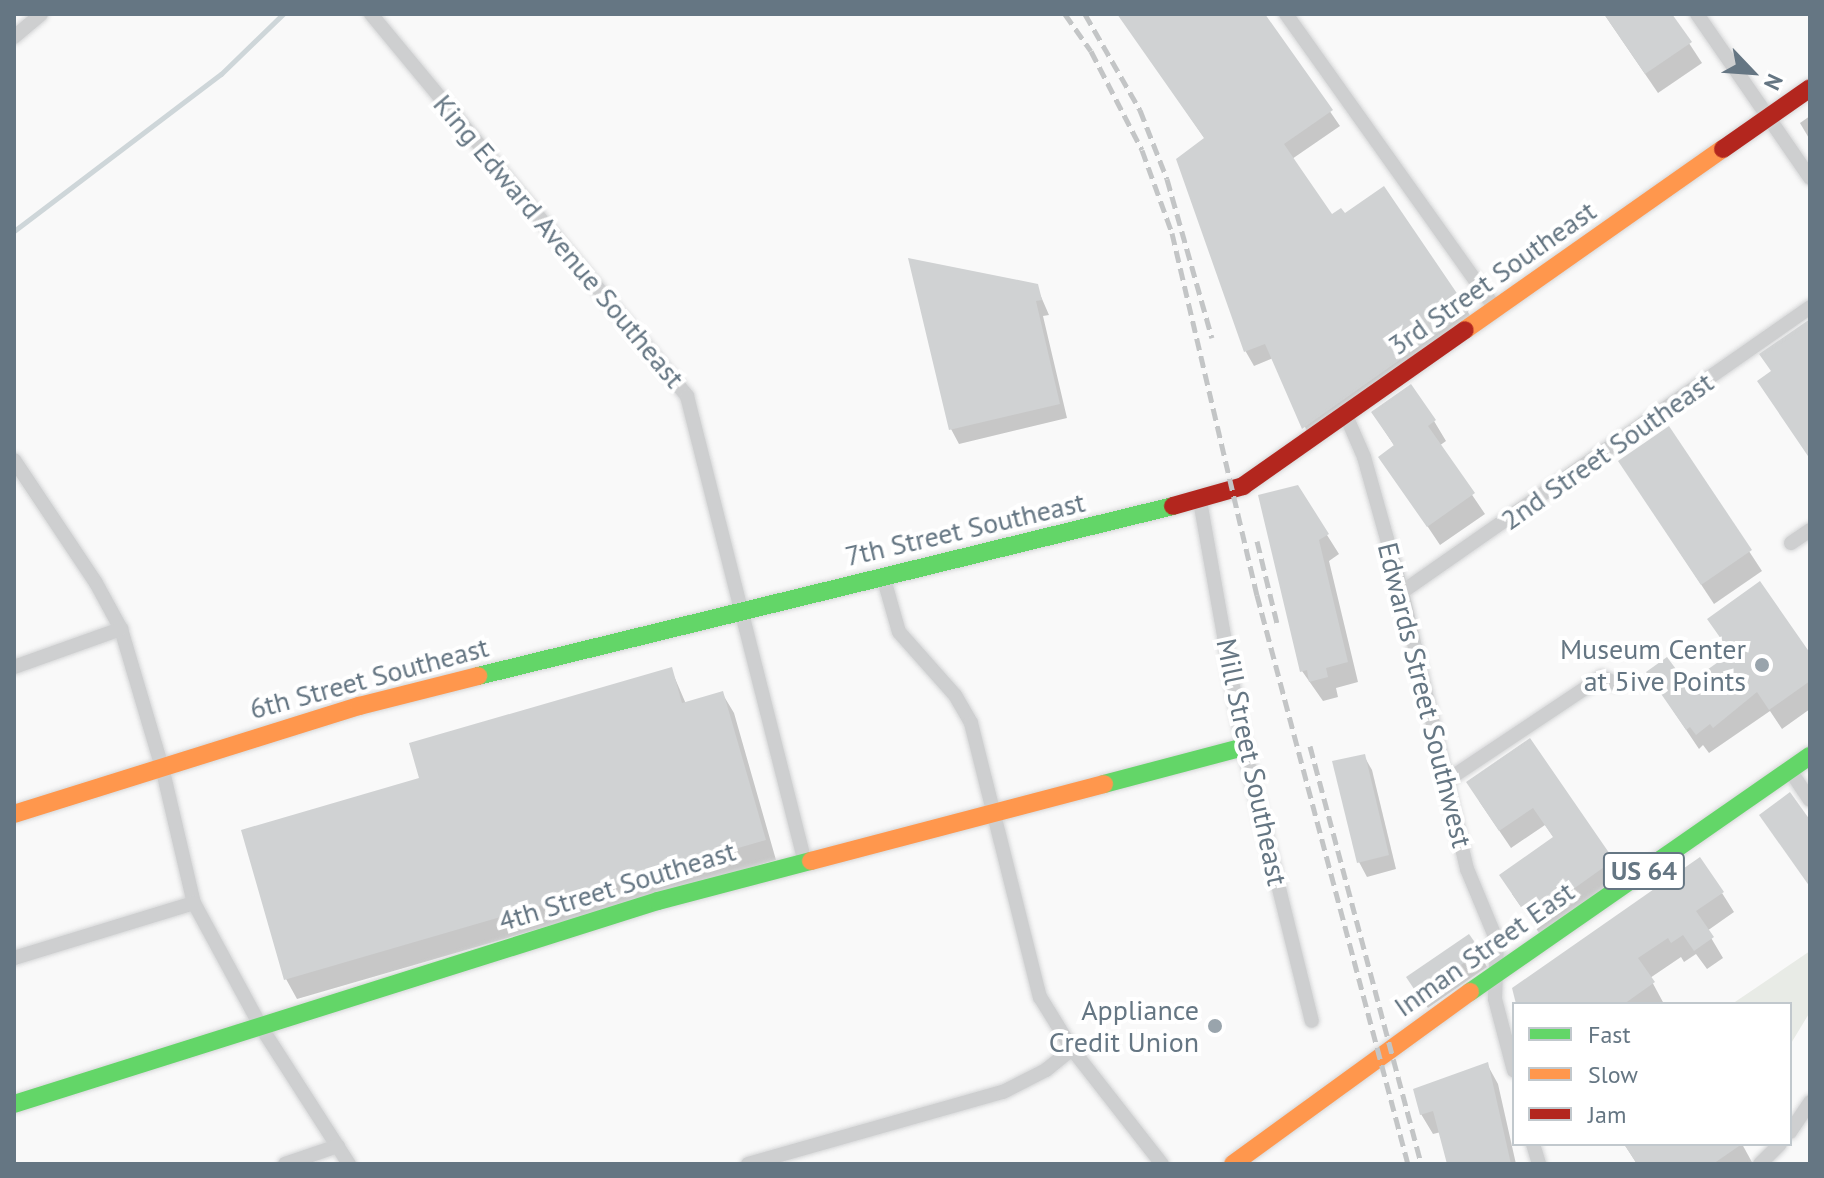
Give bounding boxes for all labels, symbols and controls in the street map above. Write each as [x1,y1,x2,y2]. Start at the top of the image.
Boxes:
north arrow [1712,32,1792,112]
text: N [1758,70,1789,95]
street label: King Edward Avenue Southeast [426,87,692,395]
street label: 3rd Street Southeast [1382,194,1602,362]
street label: 2nd Street Southeast [1494,365,1720,537]
street label: 7th Street Southeast [842,485,1088,573]
street label: Edwards Street Southwest [1371,539,1479,851]
street label: 6th Street Southeast [246,630,492,726]
place label: Museum Center at 5ive Points [1560,632,1746,698]
street label: Mill Street Southeast [1209,635,1295,889]
marker: Museum Center at 5ive Points [1753,656,1771,674]
street label: 4th Street Southeast [495,834,739,938]
road number: US 64 [1602,849,1686,893]
street label: Inman Street East [1388,874,1580,1024]
place label: Appliance Credit Union [1049,993,1199,1059]
legend [1512,1002,1792,1146]
marker: Appliance Credit Union [1206,1017,1224,1035]
text: Fast [1588,1019,1631,1050]
text: Slow [1588,1059,1638,1090]
text: Jam [1588,1099,1626,1130]

